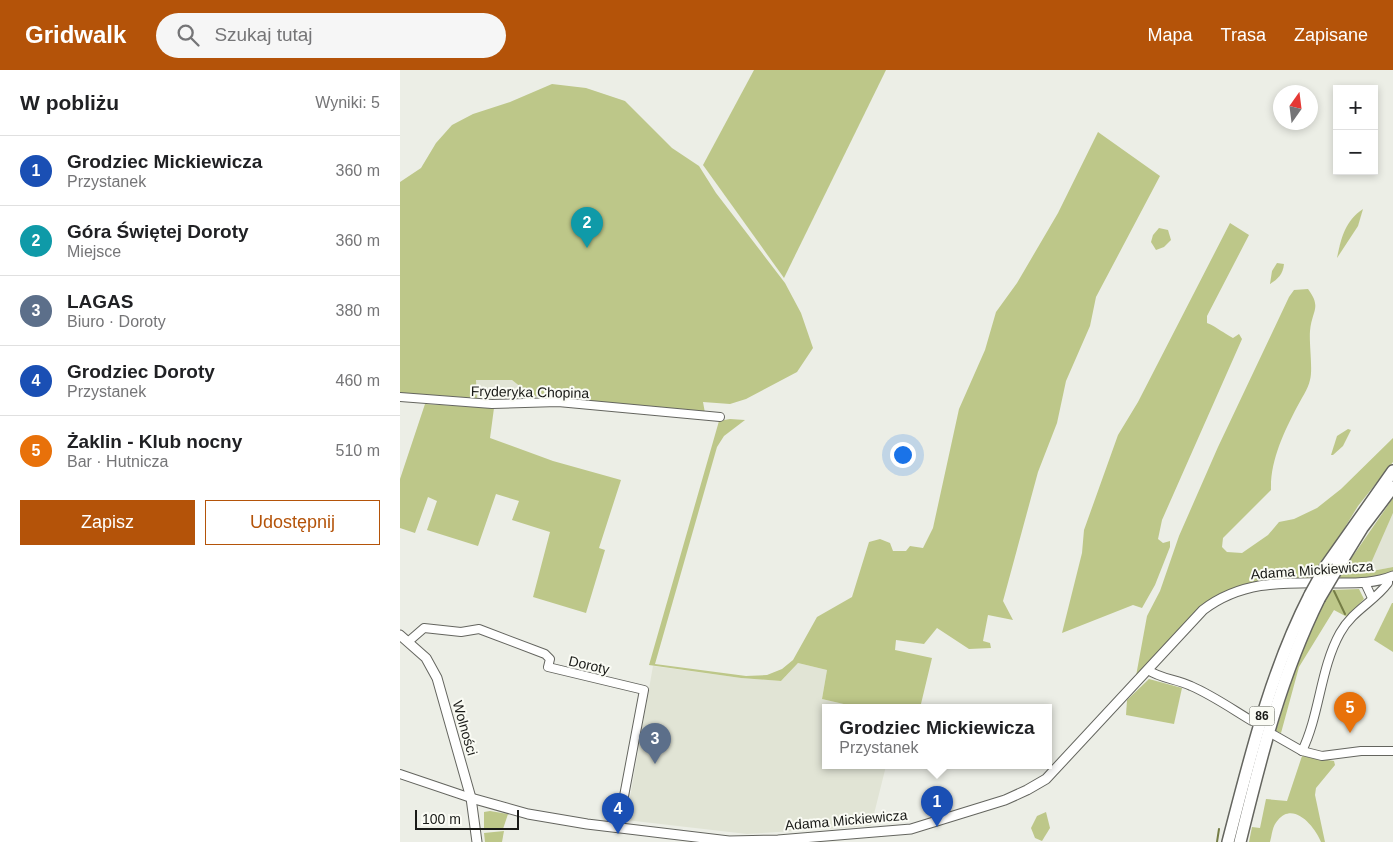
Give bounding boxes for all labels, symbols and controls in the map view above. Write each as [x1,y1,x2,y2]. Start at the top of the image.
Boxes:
search box [156,13,506,58]
text: Gridwalk [25,21,126,48]
icon: search [174,21,202,49]
text: Szukaj tutaj [214,24,313,45]
text: Mapa [1148,25,1193,45]
text: Trasa [1221,25,1266,45]
text: Zapisane [1294,25,1368,45]
north arrow [1273,85,1318,130]
map controls [1333,85,1378,175]
button: + [1333,85,1378,130]
text: W pobliżu [20,91,119,114]
text: Wyniki: 5 [315,94,380,111]
button: − [1333,130,1378,175]
text: Grodziec Mickiewicza [67,151,262,172]
text: 1 [32,162,40,179]
text: 360 m [336,162,380,179]
text: Przystanek [67,173,146,190]
pin: 2 [571,207,603,248]
text: Góra Świętej Doroty [67,221,249,242]
text: 2 [32,232,40,249]
text: 360 m [336,232,380,249]
text: Miejsce [67,243,121,260]
text: LAGAS [67,291,134,312]
text: 3 [32,302,40,319]
text: 380 m [336,302,380,319]
text: Biuro · Doroty [67,313,166,330]
text: Grodziec Doroty [67,361,215,382]
text: 4 [32,372,40,389]
text: 460 m [336,372,380,389]
text: Przystanek [67,383,146,400]
street label: Fryderyka Chopina [471,383,589,401]
text: Żaklin - Klub nocny [67,431,242,452]
text: 5 [32,442,40,459]
text: 510 m [336,442,380,459]
your location [890,442,916,468]
text: Bar · Hutnicza [67,453,168,470]
button: Zapisz [20,500,195,545]
button: Udostępnij [205,500,380,545]
street label: Adama Mickiewicza [1250,558,1374,582]
street label: Doroty [567,653,611,677]
pin: 5 [1334,692,1366,733]
street label: Wolności [450,699,480,757]
popup [822,704,1052,769]
road number: 86 [1250,706,1274,726]
text: Grodziec Mickiewicza [839,717,1035,738]
pin: 3 [639,723,671,764]
text: Przystanek [839,739,918,756]
pin: 1 [921,786,953,827]
pin: 4 [602,793,634,834]
scale bar [415,807,519,830]
street label: Adama Mickiewicza [784,807,908,833]
text: 100 m [422,811,461,827]

